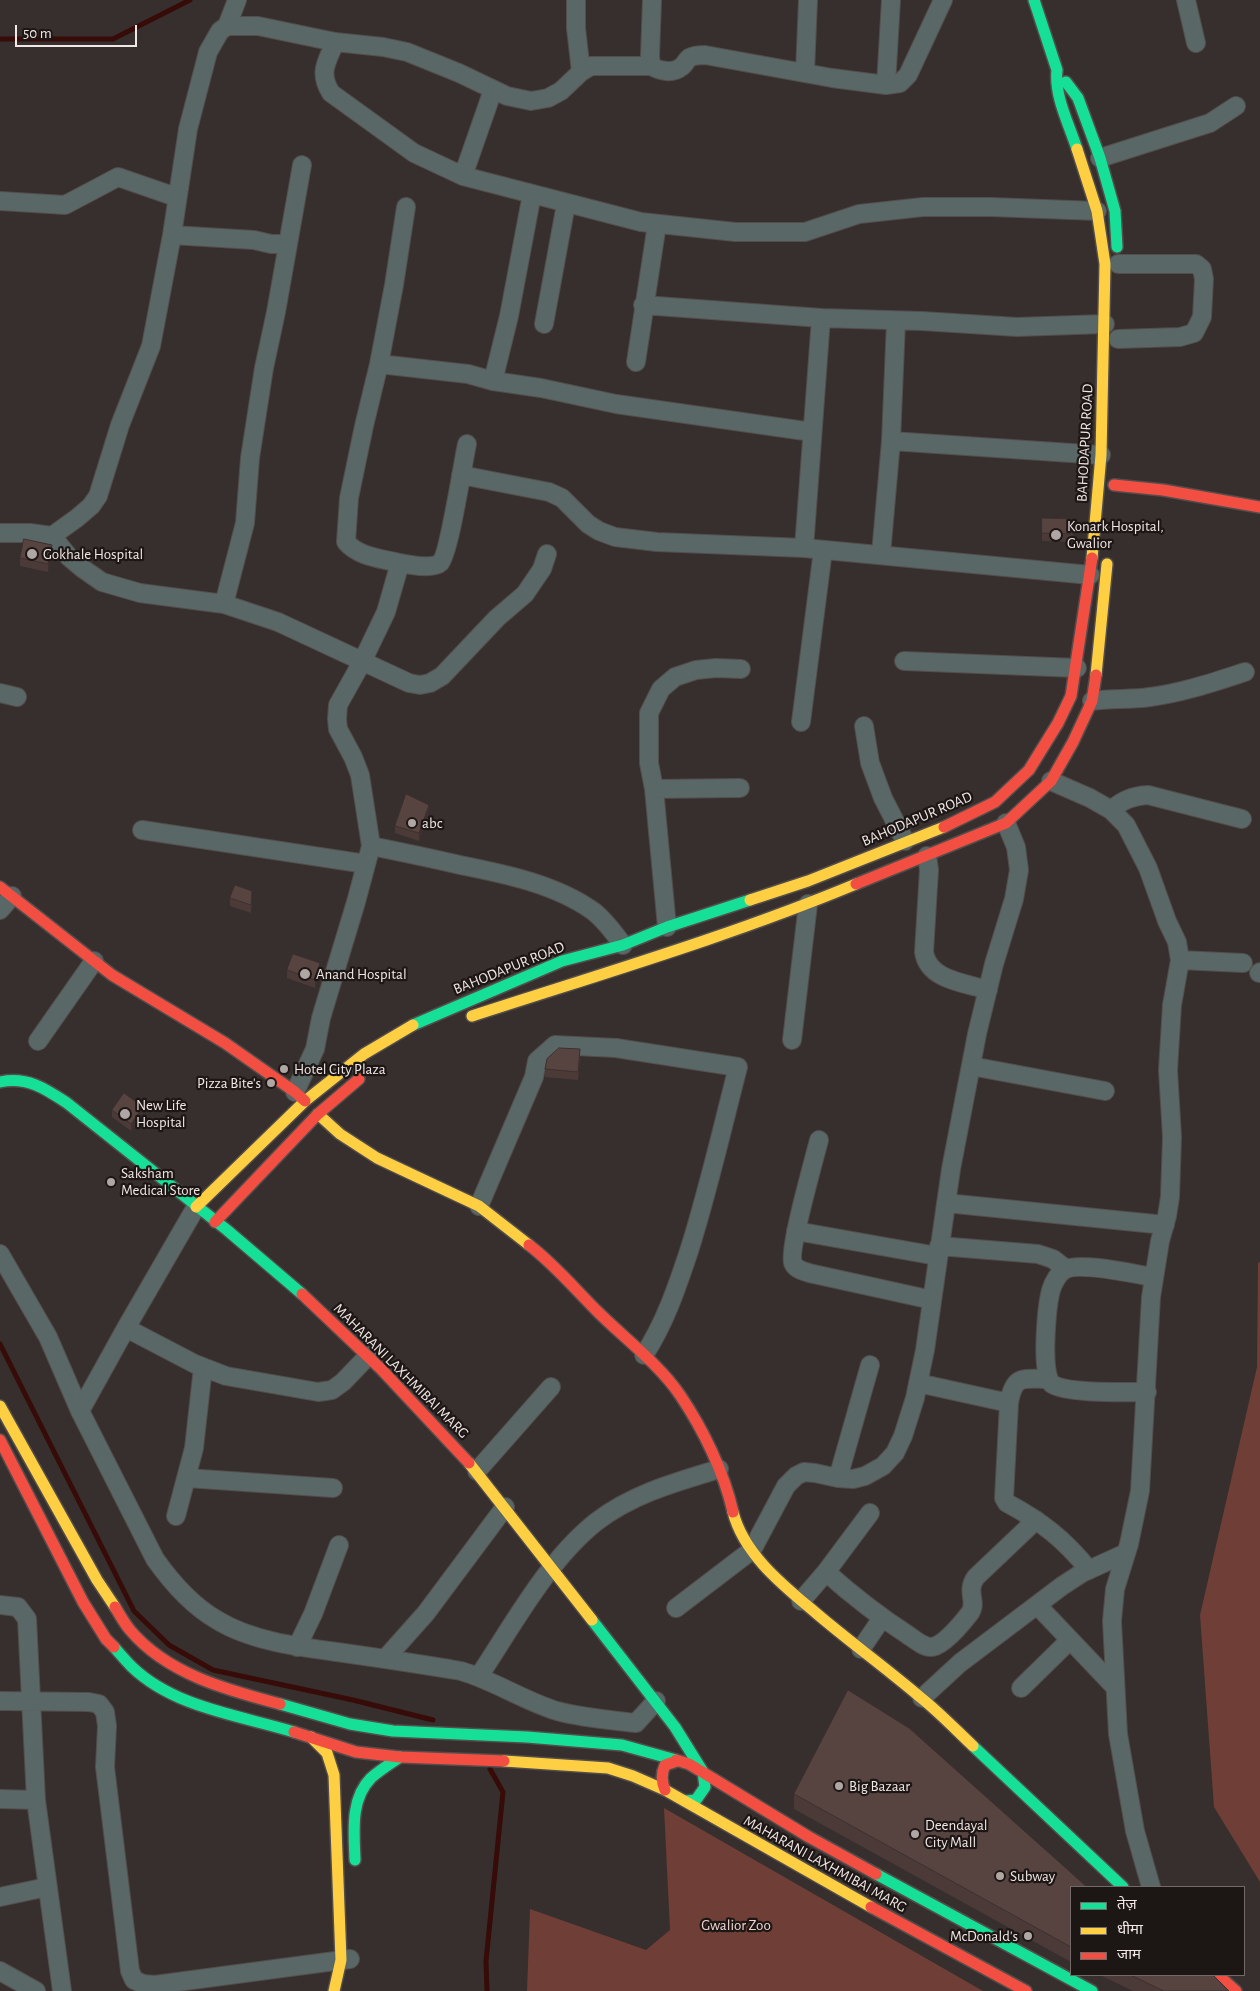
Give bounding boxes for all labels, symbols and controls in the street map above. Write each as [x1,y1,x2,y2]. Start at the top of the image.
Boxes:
scale bar [18,15,140,47]
text: 50 m [23,26,52,41]
street label: BAHODAPUR ROAD [1073,383,1097,503]
place label: Konark Hospital, Gwalior [1067,517,1164,552]
marker: Konark Hospital, Gwalior [1049,528,1063,542]
place label: Gokhale Hospital [43,545,143,563]
marker: Gokhale Hospital [25,547,39,561]
street label: BAHODAPUR ROAD [859,788,975,850]
place label: abc [422,814,442,832]
marker: abc [406,817,418,829]
street label: BAHODAPUR ROAD [451,938,567,998]
place label: Anand Hospital [316,965,407,983]
marker: Anand Hospital [298,967,312,981]
place label: Hotel City Plaza [294,1060,386,1078]
marker: Hotel City Plaza [278,1063,290,1075]
place label: Pizza Bite's [197,1074,261,1092]
marker: Pizza Bite's [265,1077,277,1089]
place label: New Life Hospital [136,1096,187,1131]
marker: New Life Hospital [118,1107,132,1121]
place label: Saksham Medical Store [121,1164,200,1199]
marker: Saksham Medical Store [105,1176,117,1188]
street label: MAHARANI LAXHMIBAI MARG [330,1300,472,1442]
place label: Big Bazaar [849,1777,910,1795]
marker: Big Bazaar [833,1780,845,1792]
street label: MAHARANI LAXHMIBAI MARG [740,1812,910,1916]
place label: Deendayal City Mall [925,1816,988,1851]
marker: Deendayal City Mall [909,1828,921,1840]
place label: Subway [1010,1867,1055,1885]
marker: Subway [994,1870,1006,1882]
legend [1070,1886,1245,1976]
text: तेज़ [1117,1897,1137,1912]
park label: Gwalior Zoo [701,1916,771,1934]
text: धीमा [1117,1922,1143,1937]
place label: McDonald's [950,1927,1018,1945]
marker: McDonald's [1022,1930,1034,1942]
text: जाम [1117,1947,1141,1962]

